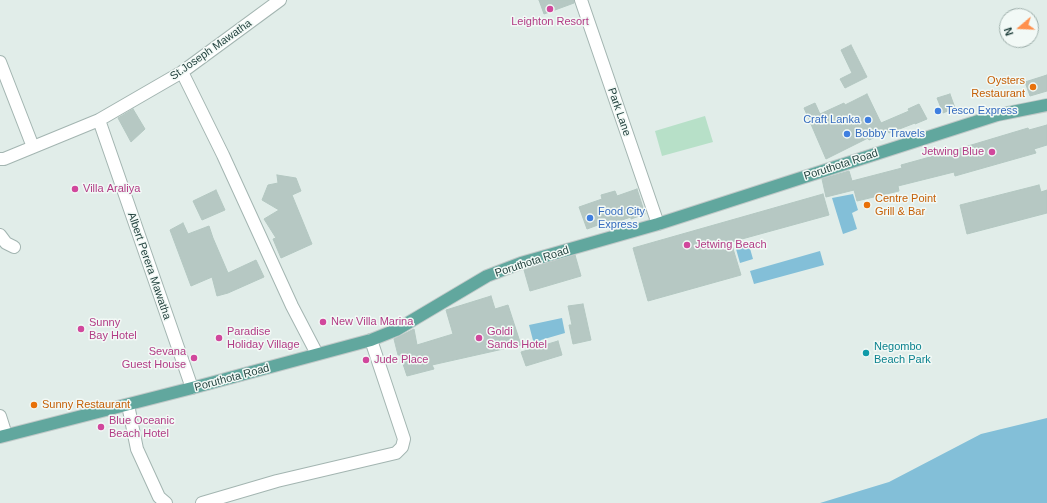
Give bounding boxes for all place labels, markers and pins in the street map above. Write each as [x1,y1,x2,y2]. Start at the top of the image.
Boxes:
marker: Leighton Resort [545,4,555,14]
place label: Leighton Resort [511,15,589,29]
place label: Oysters Restaurant [971,74,1025,100]
marker: Oysters Restaurant [1028,82,1038,92]
place label: Tesco Express [946,104,1018,118]
marker: Tesco Express [933,106,943,116]
place label: Craft Lanka [803,113,860,127]
marker: Craft Lanka [863,115,873,125]
place label: Bobby Travels [855,127,925,141]
marker: Bobby Travels [842,129,852,139]
place label: Jetwing Blue [922,145,984,159]
marker: Jetwing Blue [987,147,997,157]
place label: Villa Araliya [83,182,140,196]
marker: Villa Araliya [70,184,80,194]
place label: Centre Point Grill & Bar [875,192,936,218]
marker: Centre Point Grill & Bar [862,200,872,210]
place label: Food City Express [598,205,645,231]
marker: Food City Express [585,213,595,223]
place label: Jetwing Beach [695,238,767,252]
marker: Jetwing Beach [682,240,692,250]
place label: New Villa Marina [331,315,413,329]
place label: Sunny Bay Hotel [89,316,137,342]
marker: New Villa Marina [318,317,328,327]
marker: Sunny Bay Hotel [76,324,86,334]
place label: Paradise Holiday Village [227,325,300,351]
place label: Goldi Sands Hotel [487,325,547,351]
marker: Paradise Holiday Village [214,333,224,343]
marker: Goldi Sands Hotel [474,333,484,343]
place label: Negombo Beach Park [874,340,931,366]
place label: Sevana Guest House [122,345,186,371]
marker: Negombo Beach Park [861,348,871,358]
marker: Sevana Guest House [189,353,199,363]
place label: Jude Place [374,353,428,367]
marker: Jude Place [361,355,371,365]
place label: Sunny Restaurant [42,398,130,412]
marker: Sunny Restaurant [29,400,39,410]
place label: Blue Oceanic Beach Hotel [109,414,174,440]
marker: Blue Oceanic Beach Hotel [96,422,106,432]

